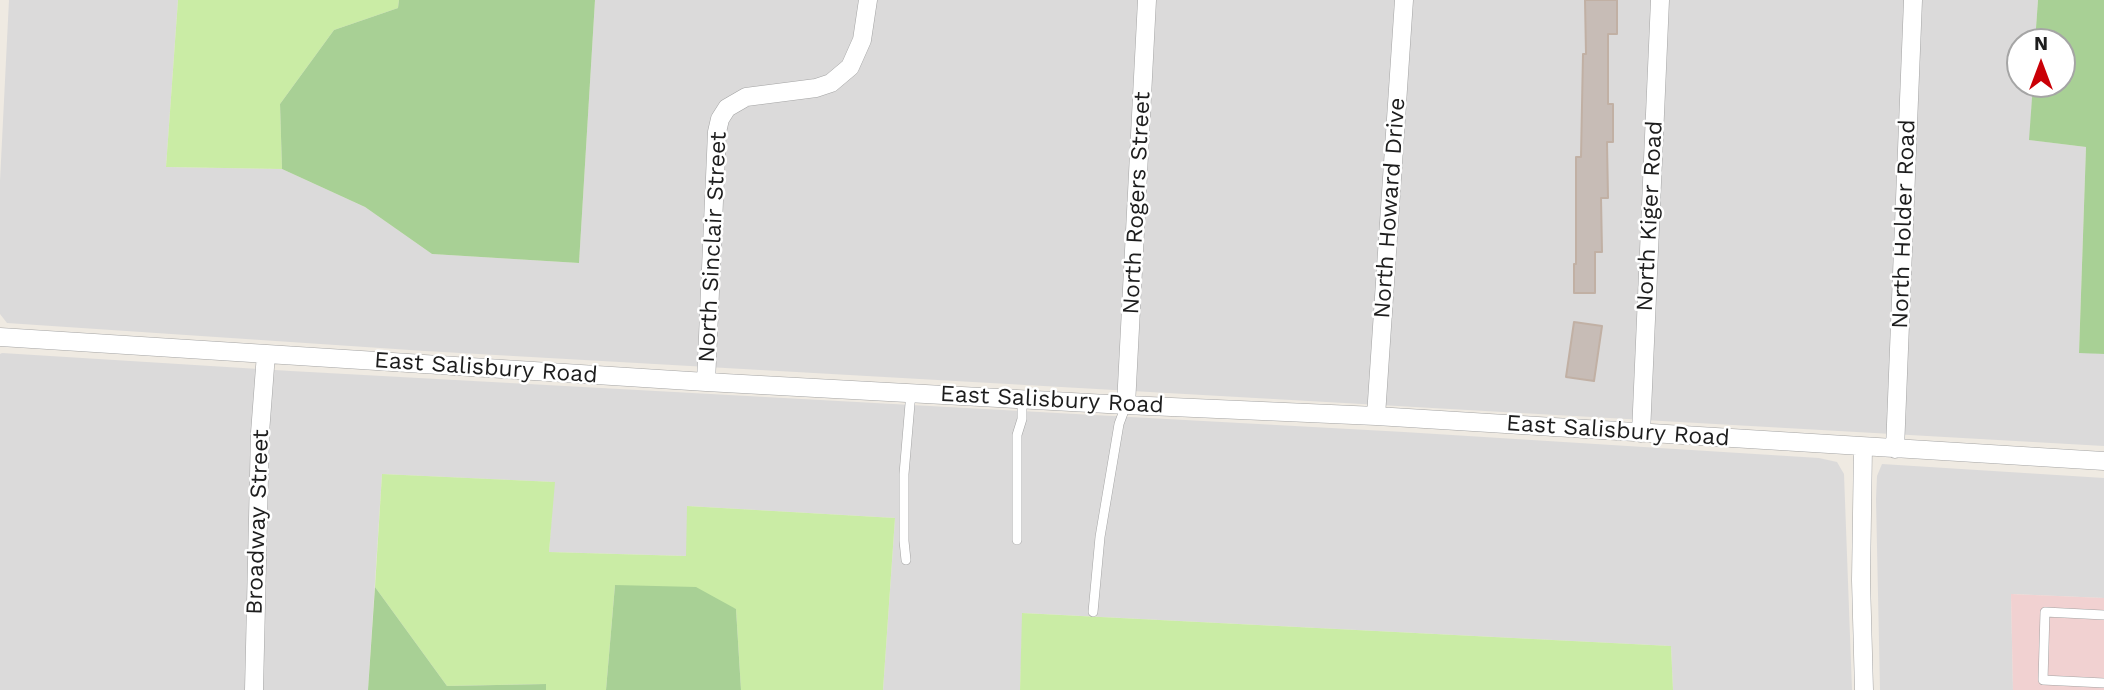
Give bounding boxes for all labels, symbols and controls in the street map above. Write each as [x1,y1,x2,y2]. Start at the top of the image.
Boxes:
north arrow [2006,28,2076,98]
text: N [2034,32,2048,55]
street label: North Rogers Street [1117,91,1157,315]
street label: North Howard Drive [1369,97,1411,319]
street label: North Holder Road [1887,119,1921,329]
street label: North Kiger Road [1631,120,1669,312]
street label: North Sinclair Street [693,131,733,363]
street label: East Salisbury Road [373,346,599,390]
street label: East Salisbury Road [939,380,1165,420]
street label: East Salisbury Road [1505,409,1731,453]
street label: Broadway Street [241,429,275,615]

